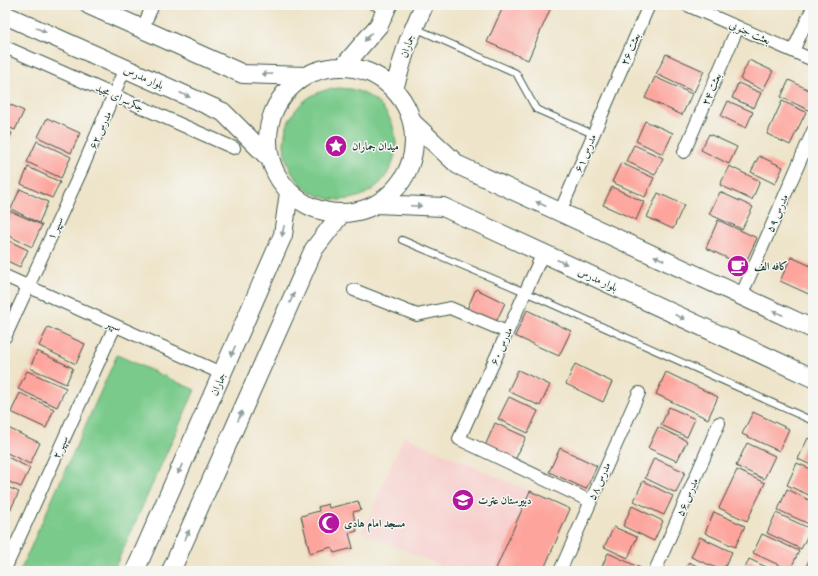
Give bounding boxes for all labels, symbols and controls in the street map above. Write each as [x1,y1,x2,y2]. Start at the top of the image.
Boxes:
street label: بعثت جنوبی [727,18,772,48]
one-way arrow [35,28,47,34]
street label: بعثت ۲۶ [618,31,643,67]
one-way arrow [364,32,373,43]
street label: جماران [397,33,417,59]
street label: بلوار مدرس [122,63,166,92]
one-way arrow [261,71,273,78]
street label: بعثت ۲۴ [699,71,724,107]
street label: جگرسرای مجید [93,81,146,115]
one-way arrow [179,92,190,98]
street label: مدرس ۶۲ [86,109,115,151]
street label: مدرس ۶۱ [572,132,599,174]
place icon: میدان جماران [323,133,349,159]
place label: میدان جماران [352,140,399,153]
street label: مدرس ۵۹ [764,192,791,234]
one-way arrow [536,201,547,207]
one-way arrow [410,203,423,209]
street label: سپهر ۱ [45,215,67,242]
one-way arrow [280,225,286,237]
cafe icon: کافه الف [725,253,751,279]
one-way arrow [653,255,665,261]
one-way arrow [557,259,568,265]
place label: کافه الف [754,260,788,273]
street label: بلوار مدرس [576,265,620,294]
one-way arrow [290,291,296,303]
one-way arrow [772,310,783,316]
one-way arrow [675,314,686,320]
street label: سپهر [103,316,123,335]
street label: مدرس ۶۰ [487,325,516,367]
one-way arrow [230,345,236,356]
street label: جماران [208,371,229,398]
one-way arrow [237,411,243,422]
street label: سپهر ۲ [50,434,72,461]
street label: مدرس ۵۸ [585,460,614,502]
one-way arrow [177,464,183,475]
street label: مدرس ۵۶ [674,476,701,518]
school or university icon: دبیرستان عترت [450,487,476,513]
place label: دبیرستان عترت [478,494,532,507]
mosque icon: مسجد امام هادی [316,510,342,536]
place label: مسجد امام هادی [344,517,405,533]
one-way arrow [184,530,190,541]

